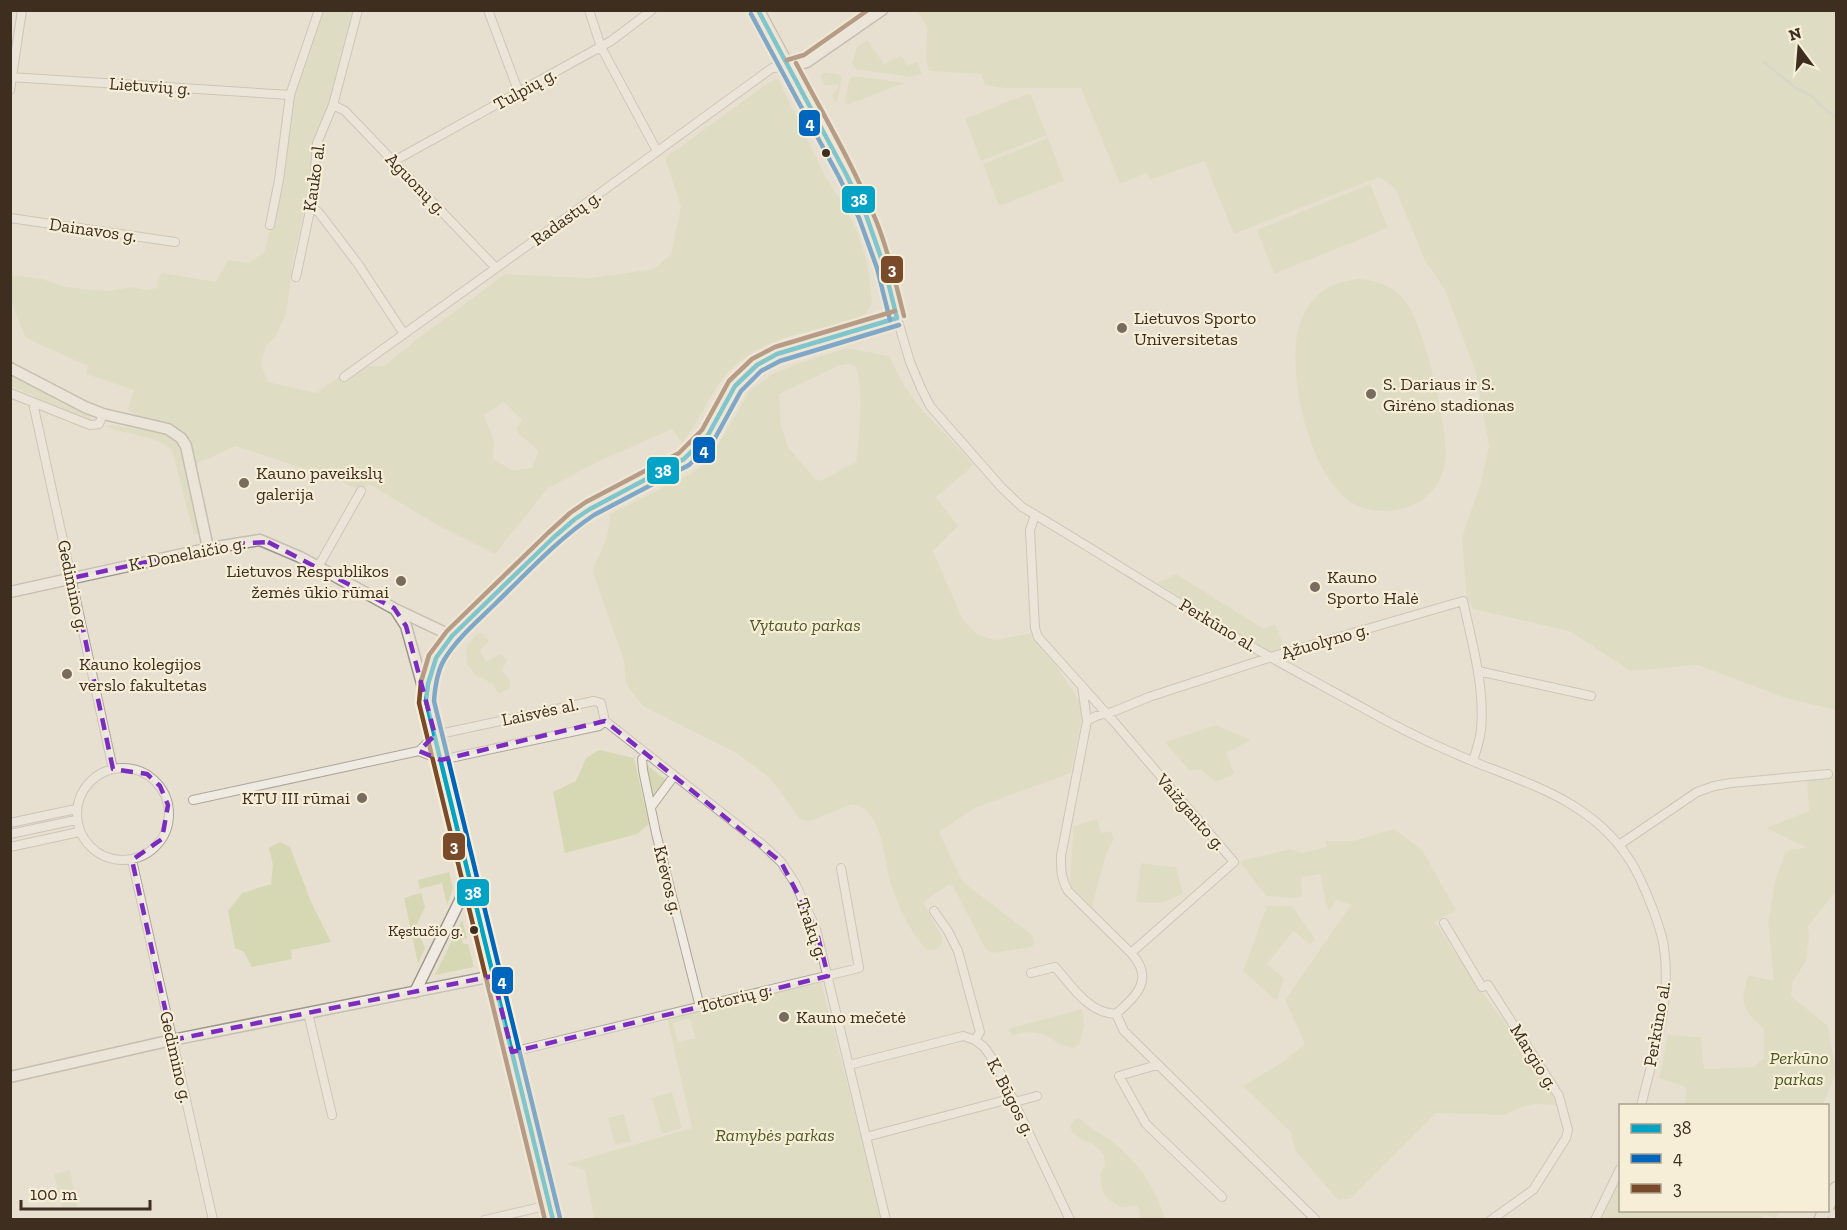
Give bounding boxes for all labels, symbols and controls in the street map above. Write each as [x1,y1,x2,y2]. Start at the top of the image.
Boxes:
north arrow [1769,18,1829,78]
text: N [1787,23,1803,45]
street label: Tulpių g. [490,63,560,115]
street label: Lietuvių g. [109,72,191,100]
line badge: 4 [798,109,821,137]
text: 4 [805,114,815,133]
street label: Kauko al. [298,141,330,213]
unlabelled marker [820,147,832,159]
street label: Aguonų g. [381,148,451,220]
street label: Radastų g. [527,185,605,251]
line badge: 38 [841,185,876,214]
text: 38 [850,190,868,209]
street label: Dainavos g. [48,213,138,247]
line badge: 3 [880,255,904,284]
text: 3 [888,260,897,279]
place label: Lietuvos Sporto Universitetas [1134,307,1256,350]
marker: Lietuvos Sporto Universitetas [1115,321,1129,335]
place label: S. Dariaus ir S. Girėno stadionas [1383,373,1515,416]
marker: S. Dariaus ir S. Girėno stadionas [1364,387,1378,401]
line badge: 4 [692,436,716,464]
text: 4 [699,441,709,460]
line badge: 38 [646,456,680,485]
text: 38 [654,461,672,480]
place label: Kauno paveikslų galerija [256,462,383,505]
marker: Kauno paveikslų galerija [237,476,251,490]
street label: K. Donelaičio g. [127,532,247,576]
street label: Gedimino g. [53,538,93,634]
place label: Lietuvos Respublikos žemės ūkio rūmai [226,560,389,603]
place label: Kauno Sporto Halė [1327,566,1419,609]
marker: Lietuvos Respublikos žemės ūkio rūmai [394,574,408,588]
marker: Kauno Sporto Halė [1308,580,1322,594]
street label: Perkūno al. [1175,593,1261,657]
park label: Vytauto parkas [749,614,861,636]
street label: Ąžuolyno g. [1279,618,1371,664]
place label: Kauno kolegijos verslo fakultetas [79,653,207,696]
marker: Kauno kolegijos verslo fakultetas [60,667,74,681]
street label: Laisvės al. [500,693,580,731]
street label: Vaižganto g. [1151,768,1230,855]
place label: KTU III rūmai [242,787,350,809]
marker: KTU III rūmai [355,791,369,805]
line badge: 3 [442,832,466,861]
text: 3 [450,837,459,856]
street label: Krėvos g. [649,843,687,917]
line badge: 38 [456,878,490,907]
text: 38 [464,883,482,902]
street label: Trakų g. [791,895,833,963]
place label: Kęstučio g. [388,921,463,940]
marker: Kęstučio g. [468,924,480,936]
line badge: 4 [491,966,514,995]
text: 4 [497,972,507,991]
street label: Totorių g. [696,978,774,1018]
street label: Perkūno al. [1639,980,1675,1068]
place label: Kauno mečetė [796,1006,906,1028]
street label: Gedimino g. [155,1009,197,1105]
marker: Kauno mečetė [777,1010,791,1024]
street label: Margio g. [1505,1020,1563,1094]
park label: Perkūno parkas [1769,1047,1829,1090]
street label: K. Būgos g. [982,1054,1040,1140]
legend [1619,1104,1829,1212]
text: 38 [1673,1117,1692,1139]
park label: Ramybės parkas [715,1124,835,1146]
text: 4 [1673,1147,1683,1169]
scale bar [21,1173,150,1211]
text: 3 [1673,1177,1682,1199]
text: 100 m [30,1183,78,1205]

